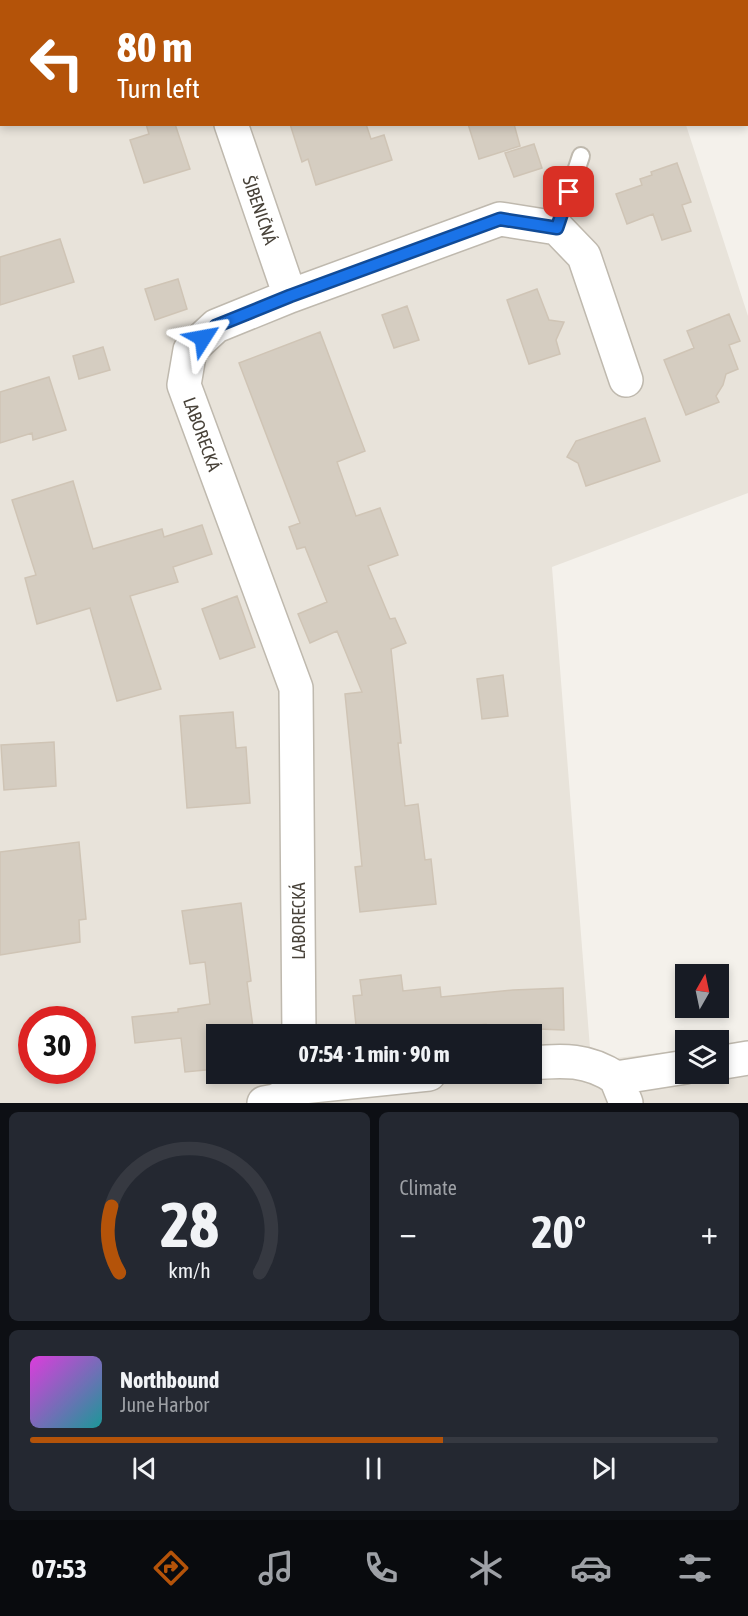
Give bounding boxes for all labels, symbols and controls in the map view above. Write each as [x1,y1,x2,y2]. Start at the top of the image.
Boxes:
text: 80 m [117,23,192,71]
icon: left [18,24,96,102]
text: Turn left [117,73,200,104]
pin [543,166,594,217]
street label: ŠIBENIČNÁ [238,173,282,247]
icon: arrive [552,175,585,208]
position arrow [171,306,235,370]
street label: LABORECKÁ [179,394,225,474]
street label: LABORECKÁ [288,882,309,960]
north arrow [675,964,729,1018]
map controls [675,964,729,1084]
speed limit sign: 30 [18,1006,96,1084]
button: layers [675,1030,729,1084]
text: 07:54 · 1 min · 90 m [298,1041,450,1067]
text: Climate [400,1176,457,1199]
text: 28 [160,1189,219,1260]
text: 20° [531,1206,586,1258]
text: − [400,1213,417,1251]
text: + [701,1213,718,1251]
text: km/h [168,1259,211,1284]
text: Northbound [120,1367,219,1393]
text: June Harbor [120,1393,209,1416]
icon: previous [128,1452,161,1485]
icon: pause [357,1452,390,1485]
icon: next [587,1452,620,1485]
icon: directions [150,1547,192,1589]
icon: music [255,1547,297,1589]
icon: phone [360,1547,402,1589]
icon: climate [465,1547,507,1589]
icon: car [570,1547,612,1589]
icon: filters [674,1547,716,1589]
text: 07:53 [31,1553,87,1584]

